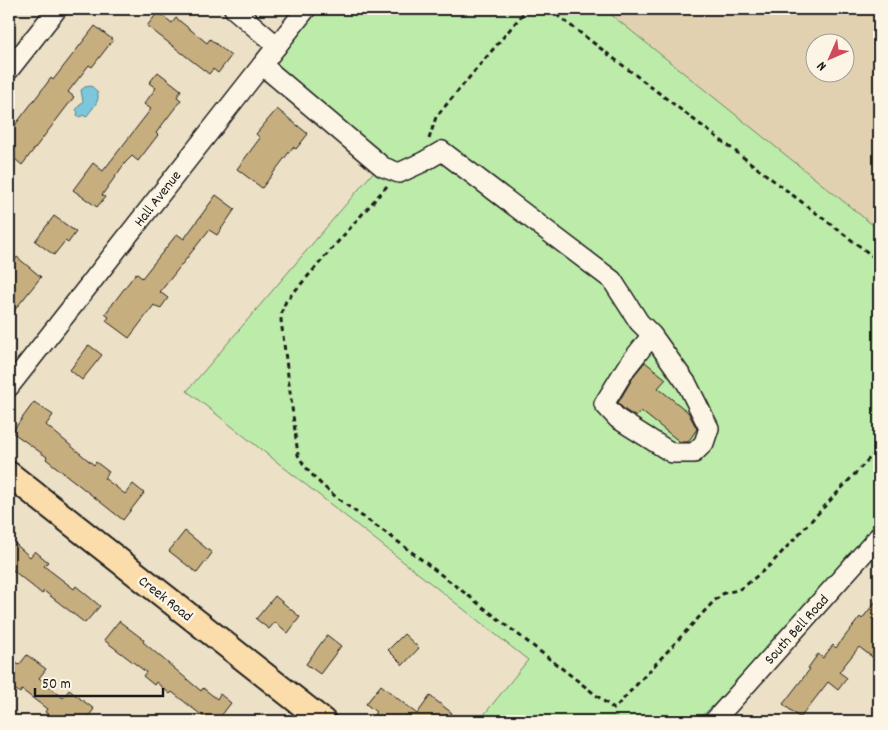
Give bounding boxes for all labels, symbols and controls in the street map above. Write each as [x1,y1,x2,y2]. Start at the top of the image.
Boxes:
north arrow [806,32,856,82]
text: N [813,56,832,75]
street label: Hall Avenue [129,166,188,232]
street label: Creek Road [133,571,197,628]
street label: South Bell Road [760,590,835,670]
scale bar [35,665,162,697]
text: 50 m [42,674,71,696]

